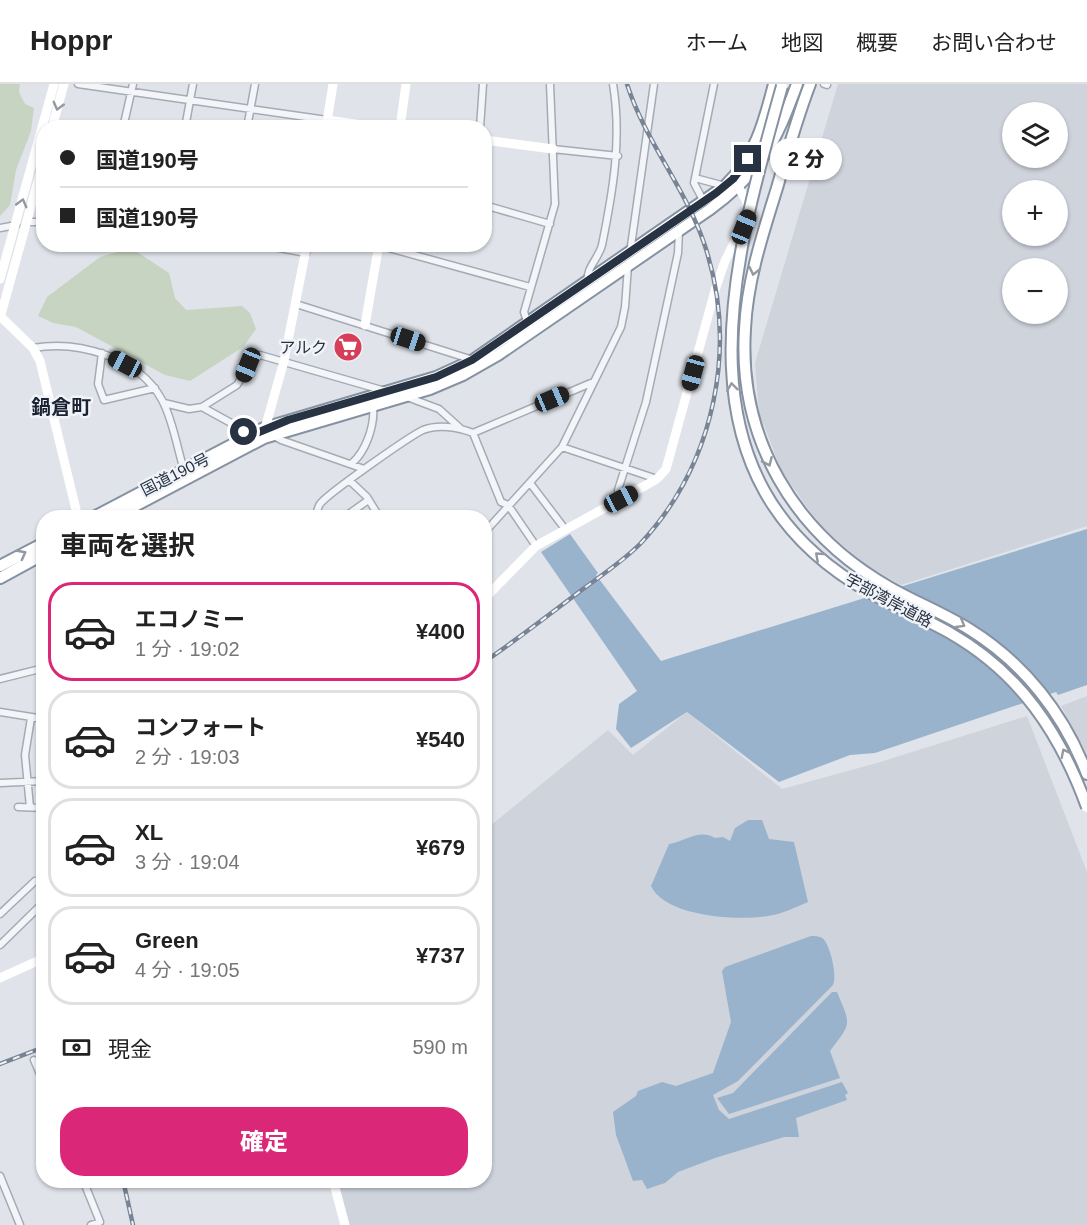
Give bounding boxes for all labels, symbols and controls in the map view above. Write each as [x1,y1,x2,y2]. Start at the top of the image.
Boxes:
text: Hoppr [30,25,112,56]
text: ホーム [686,31,748,54]
text: 地図 [781,31,823,54]
text: 概要 [856,31,898,54]
text: お問い合わせ [931,31,1057,54]
one-way arrow [53,100,65,111]
map controls [1002,102,1068,324]
button: layers [1002,102,1068,168]
callout: 2 分 [769,138,841,180]
route end [734,145,761,172]
text: 国道190号 [96,148,199,173]
text: 2 分 [788,148,824,170]
button: + [1002,180,1068,246]
one-way arrow [15,198,27,209]
text: 国道190号 [96,206,199,231]
car [729,207,759,247]
button: − [1002,258,1068,324]
one-way arrow [748,266,761,276]
car [388,325,428,353]
supermarket icon: アルク [332,331,364,363]
place label: アルク [279,339,327,356]
car [233,345,263,385]
car [105,348,145,380]
car [680,353,706,393]
one-way arrow [726,383,739,392]
car [532,384,572,414]
district label: 鍋倉町 [31,396,91,418]
route start [230,418,257,445]
street label: 国道190号 [138,450,212,499]
one-way arrow [761,456,773,467]
car [601,483,641,515]
text: 車両を選択 [60,531,195,561]
one-way arrow [15,550,26,561]
one-way arrow [816,552,826,563]
street label: 宇部湾岸道路 [842,570,935,630]
icon: car [63,605,117,659]
text: エコノミー [135,607,245,632]
one-way arrow [955,617,965,628]
text: ¥400 [416,619,465,644]
text: 1 分 · 19:02 [135,638,240,660]
icon: car [63,713,117,767]
text: コンフォート [135,715,266,740]
text: ¥540 [416,727,465,752]
text: 2 分 · 19:03 [135,746,240,768]
one-way arrow [1061,749,1072,760]
text: XL [135,820,163,845]
icon: car [63,821,117,875]
text: ¥679 [416,835,465,860]
text: 3 分 · 19:04 [135,851,240,873]
text: Green [135,928,199,953]
icon: car [63,929,117,983]
text: ¥737 [416,943,465,968]
text: 4 分 · 19:05 [135,959,240,981]
icon: cash [60,1031,93,1064]
text: 590 m [412,1036,468,1058]
text: 現金 [108,1037,152,1062]
button: 確定 [60,1107,468,1176]

